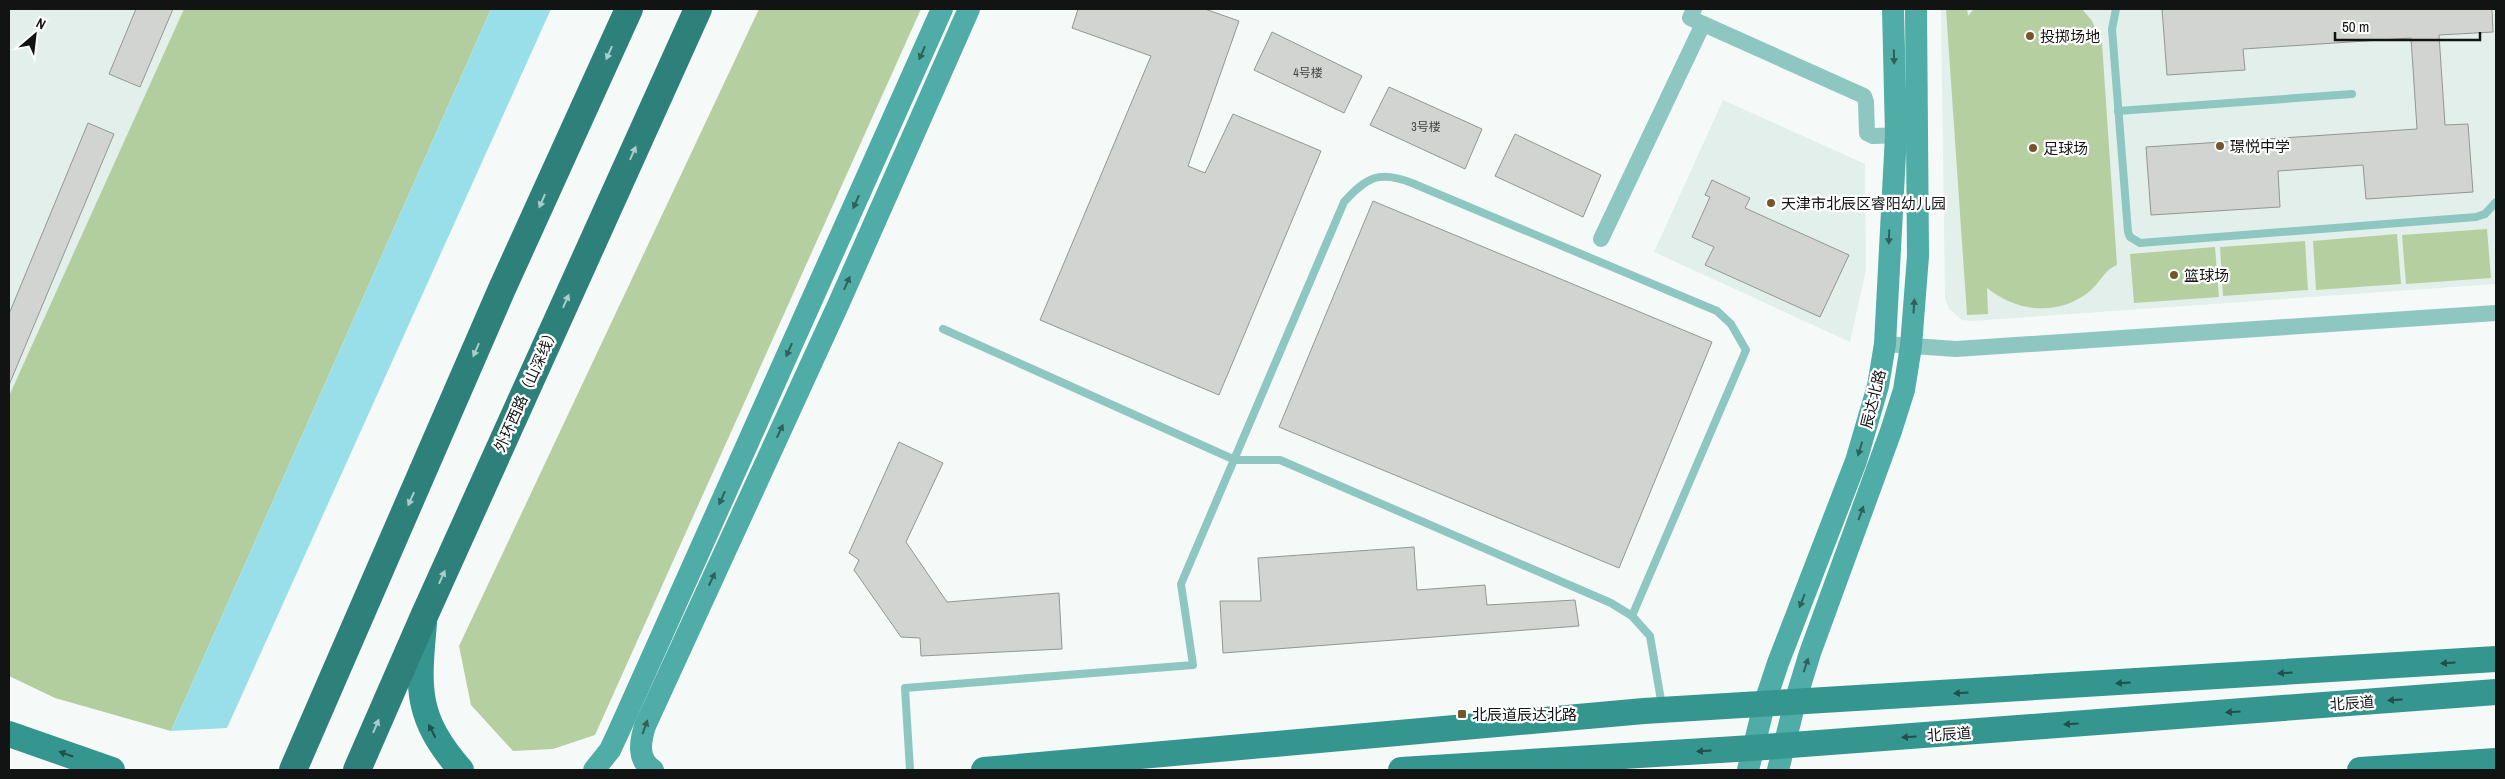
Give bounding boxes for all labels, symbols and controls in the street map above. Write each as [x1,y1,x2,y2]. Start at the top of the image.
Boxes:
north arrow [10,10,60,60]
scale bar [2335,10,2480,42]
text: N [33,14,49,33]
text: 50 m [2342,16,2369,37]
place label: 投掷场地 [2040,26,2100,47]
marker: 投掷场地 [2024,30,2036,42]
one-way arrow [604,46,612,60]
one-way arrow [918,46,926,60]
one-way arrow [1890,50,1898,66]
house number: 4号楼 [1293,65,1323,81]
house number: 3号楼 [1411,119,1441,135]
place label: 璟悦中学 [2230,136,2290,157]
place label: 足球场 [2043,138,2088,159]
marker: 璟悦中学 [2214,140,2226,152]
marker: 足球场 [2027,142,2039,154]
one-way arrow [630,146,638,160]
place label: 天津市北辰区睿阳幼儿园 [1781,193,1946,214]
one-way arrow [538,194,546,208]
one-way arrow [851,195,859,209]
marker: 天津市北辰区睿阳幼儿园 [1765,197,1777,209]
one-way arrow [1885,230,1893,246]
place label: 篮球场 [2184,265,2229,286]
marker: 篮球场 [2168,269,2180,281]
one-way arrow [844,276,852,290]
one-way arrow [563,294,571,308]
one-way arrow [1911,297,1919,313]
street label: 外环西路（山深线） [489,323,563,455]
one-way arrow [471,343,479,357]
one-way arrow [785,343,793,357]
street label: 辰达北路 [1856,367,1890,431]
one-way arrow [776,424,784,438]
one-way arrow [1855,442,1863,457]
one-way arrow [718,491,726,505]
one-way arrow [406,492,414,506]
one-way arrow [1858,505,1865,520]
one-way arrow [438,570,446,584]
one-way arrow [708,572,716,586]
one-way arrow [1798,594,1806,609]
one-way arrow [1803,658,1810,673]
one-way arrow [2439,659,2455,667]
one-way arrow [2277,669,2293,677]
one-way arrow [2115,679,2131,687]
one-way arrow [1953,690,1969,698]
street label: 北辰道 [2329,691,2375,715]
one-way arrow [2387,696,2403,704]
place label: 北辰道辰达北路 [1472,704,1577,725]
marker: 北辰道辰达北路 [1456,708,1468,720]
one-way arrow [2225,708,2241,716]
one-way arrow [373,718,381,733]
one-way arrow [642,719,649,734]
one-way arrow [2063,721,2079,729]
street label: 北辰道 [1926,722,1972,746]
one-way arrow [428,724,436,738]
one-way arrow [1901,733,1917,741]
one-way arrow [1696,748,1712,756]
one-way arrow [58,750,73,758]

